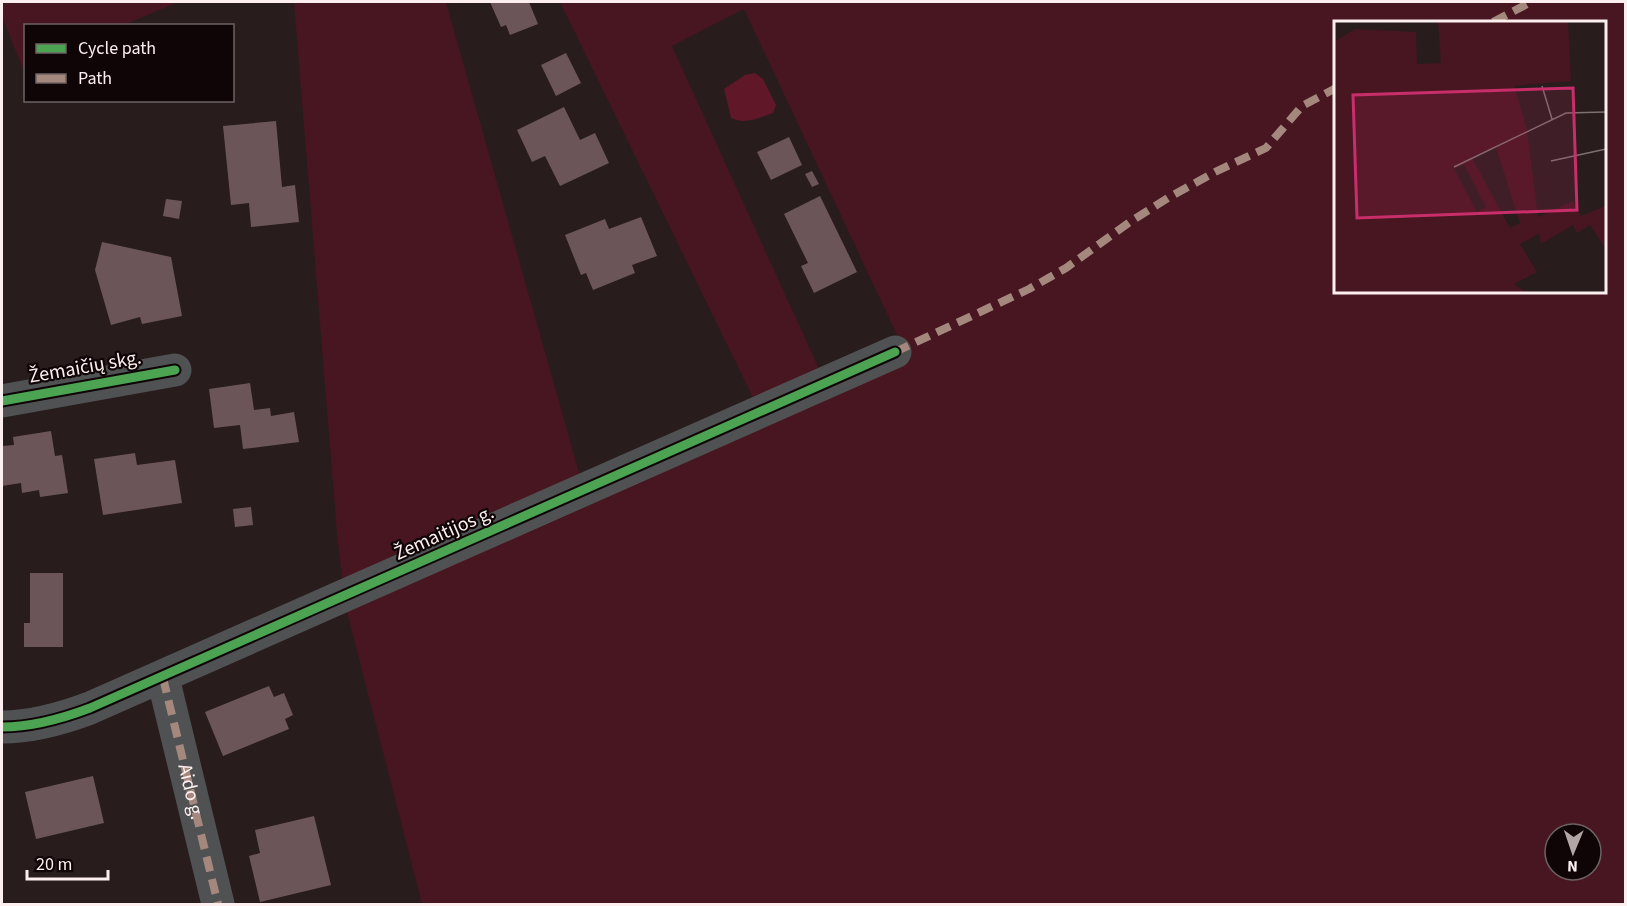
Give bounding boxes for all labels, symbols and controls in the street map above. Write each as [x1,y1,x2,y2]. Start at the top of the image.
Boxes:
inset map [1334,21,1606,292]
legend [24,24,234,102]
text: Cycle path [78,36,156,61]
text: Path [78,66,112,91]
street label: Žemaičių skg. [26,343,144,391]
street label: Žemaitijos g. [390,499,498,567]
street label: Aido g. [170,761,211,823]
north arrow [1543,822,1603,882]
scale bar [27,843,108,881]
text: 20 m [36,852,72,877]
text: N [1567,855,1578,877]

